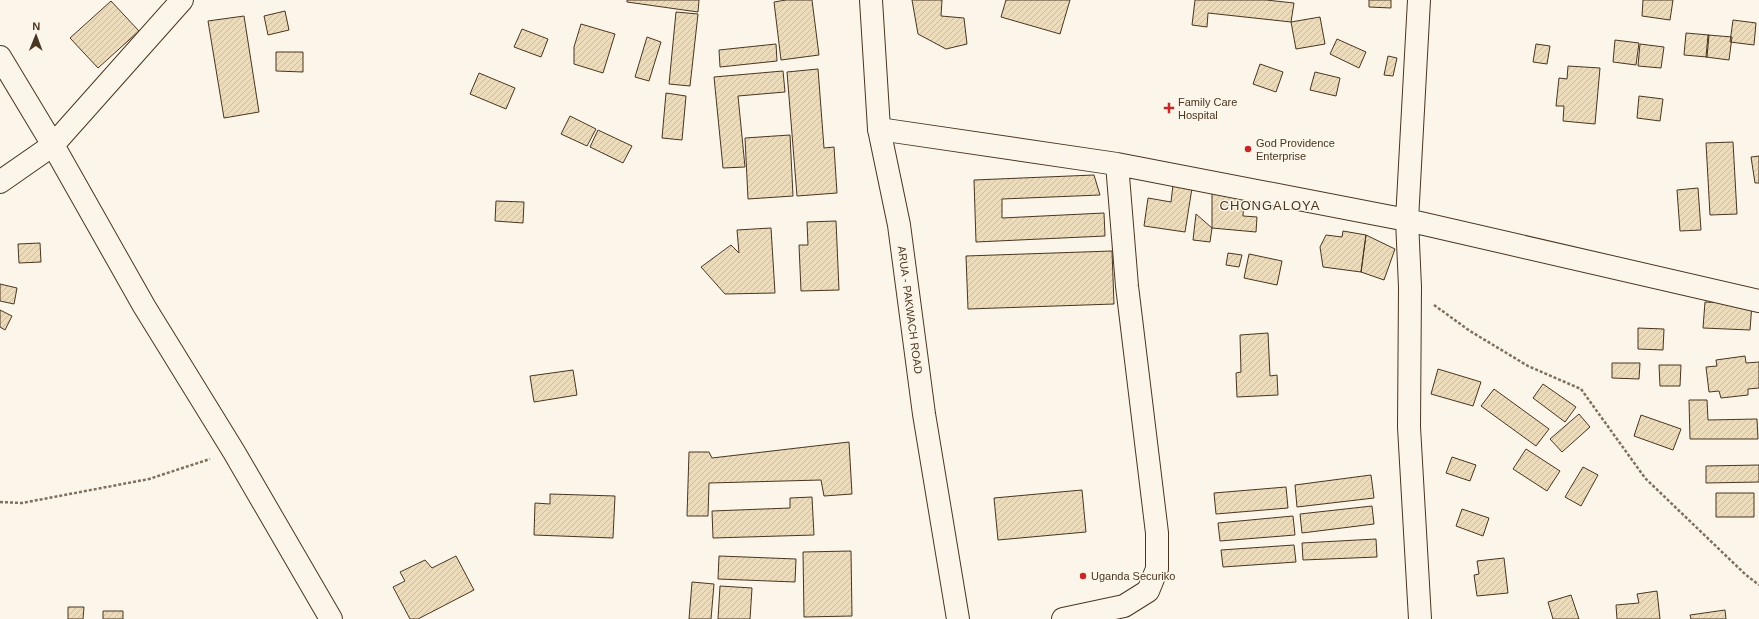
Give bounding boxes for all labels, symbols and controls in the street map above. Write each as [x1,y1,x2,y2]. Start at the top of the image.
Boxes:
north arrow [16,16,56,56]
text: N [32,20,40,32]
place label: Family Care Hospital [1178,96,1237,121]
marker: Family Care Hospital [1163,102,1175,114]
place label: God Providence Enterprise [1256,137,1335,162]
marker: God Providence Enterprise [1243,144,1253,154]
district label: CHONGALOYA [1220,198,1320,213]
street label: ARUA - PAKWACH ROAD [896,245,925,375]
place label: Uganda Securiko [1091,570,1175,582]
marker: Uganda Securiko [1078,571,1088,581]

